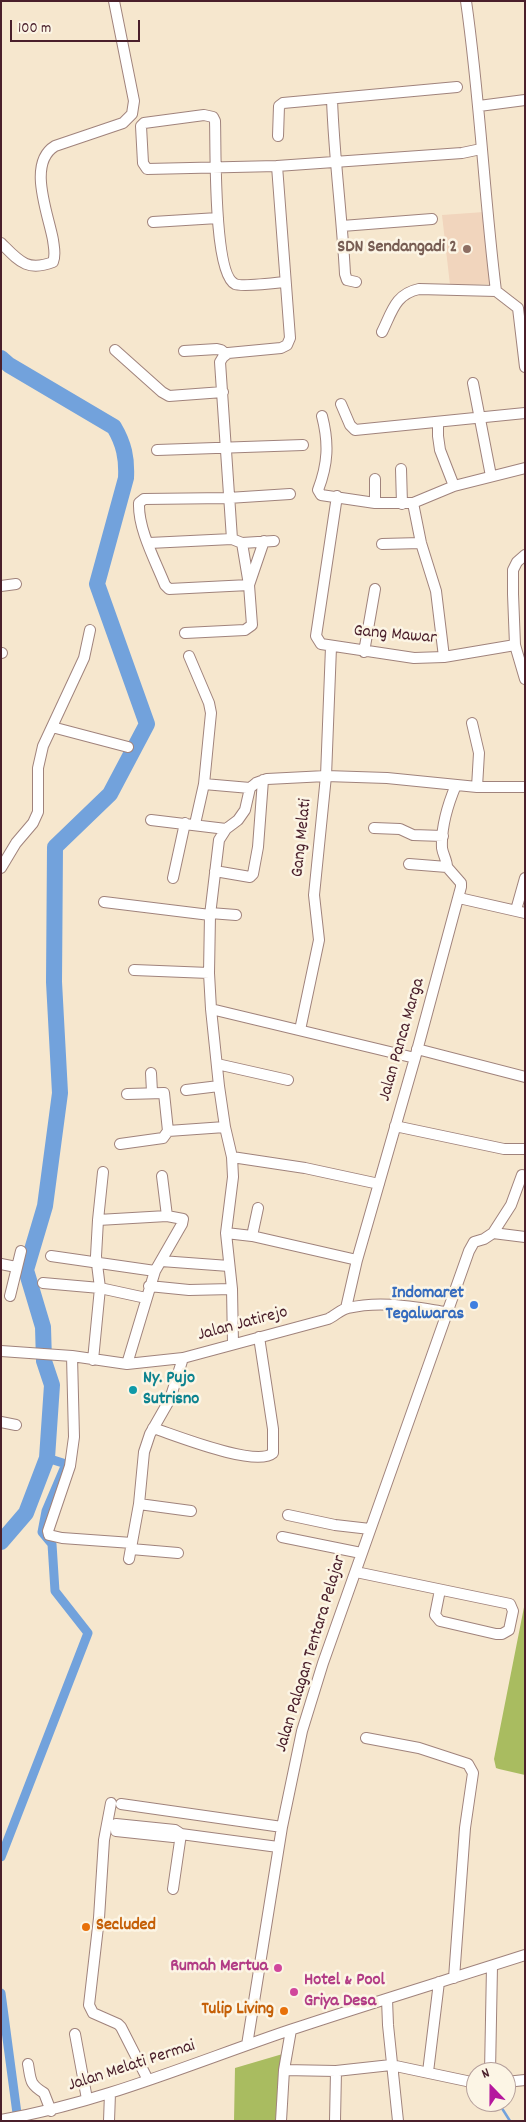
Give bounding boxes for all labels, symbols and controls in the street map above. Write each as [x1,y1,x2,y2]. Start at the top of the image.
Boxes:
scale bar [12,10,142,42]
text: 100 m [18,18,51,40]
place label: SDN Sendangadi 2 [337,238,457,260]
marker: SDN Sendangadi 2 [461,243,473,255]
street label: Gang Mawar [352,622,438,650]
street label: Gang Melati [288,798,318,878]
street label: Jalan Panca Marga [375,976,431,1104]
place label: Indomaret Tegalwaras [386,1284,464,1326]
marker: Indomaret Tegalwaras [468,1299,480,1311]
street label: Jalan Jatirejo [196,1303,290,1347]
place label: Ny. Pujo Sutrisno [143,1369,199,1412]
marker: Ny. Pujo Sutrisno [127,1384,139,1396]
street label: Jalan Palagan Tentara Pelajar [272,1553,352,1755]
place label: Secluded [96,1916,156,1938]
marker: Secluded [80,1921,92,1933]
place label: Rumah Mertua [170,1957,268,1979]
marker: Rumah Mertua [272,1962,284,1974]
place label: Hotel & Pool Griya Desa [304,1971,385,2014]
marker: Hotel & Pool Griya Desa [288,1986,300,1998]
place label: Tulip Living [201,2000,274,2022]
marker: Tulip Living [278,2005,290,2017]
street label: Jalan Melati Permai [66,2036,198,2098]
north arrow [466,2062,516,2112]
text: N [479,2063,493,2085]

